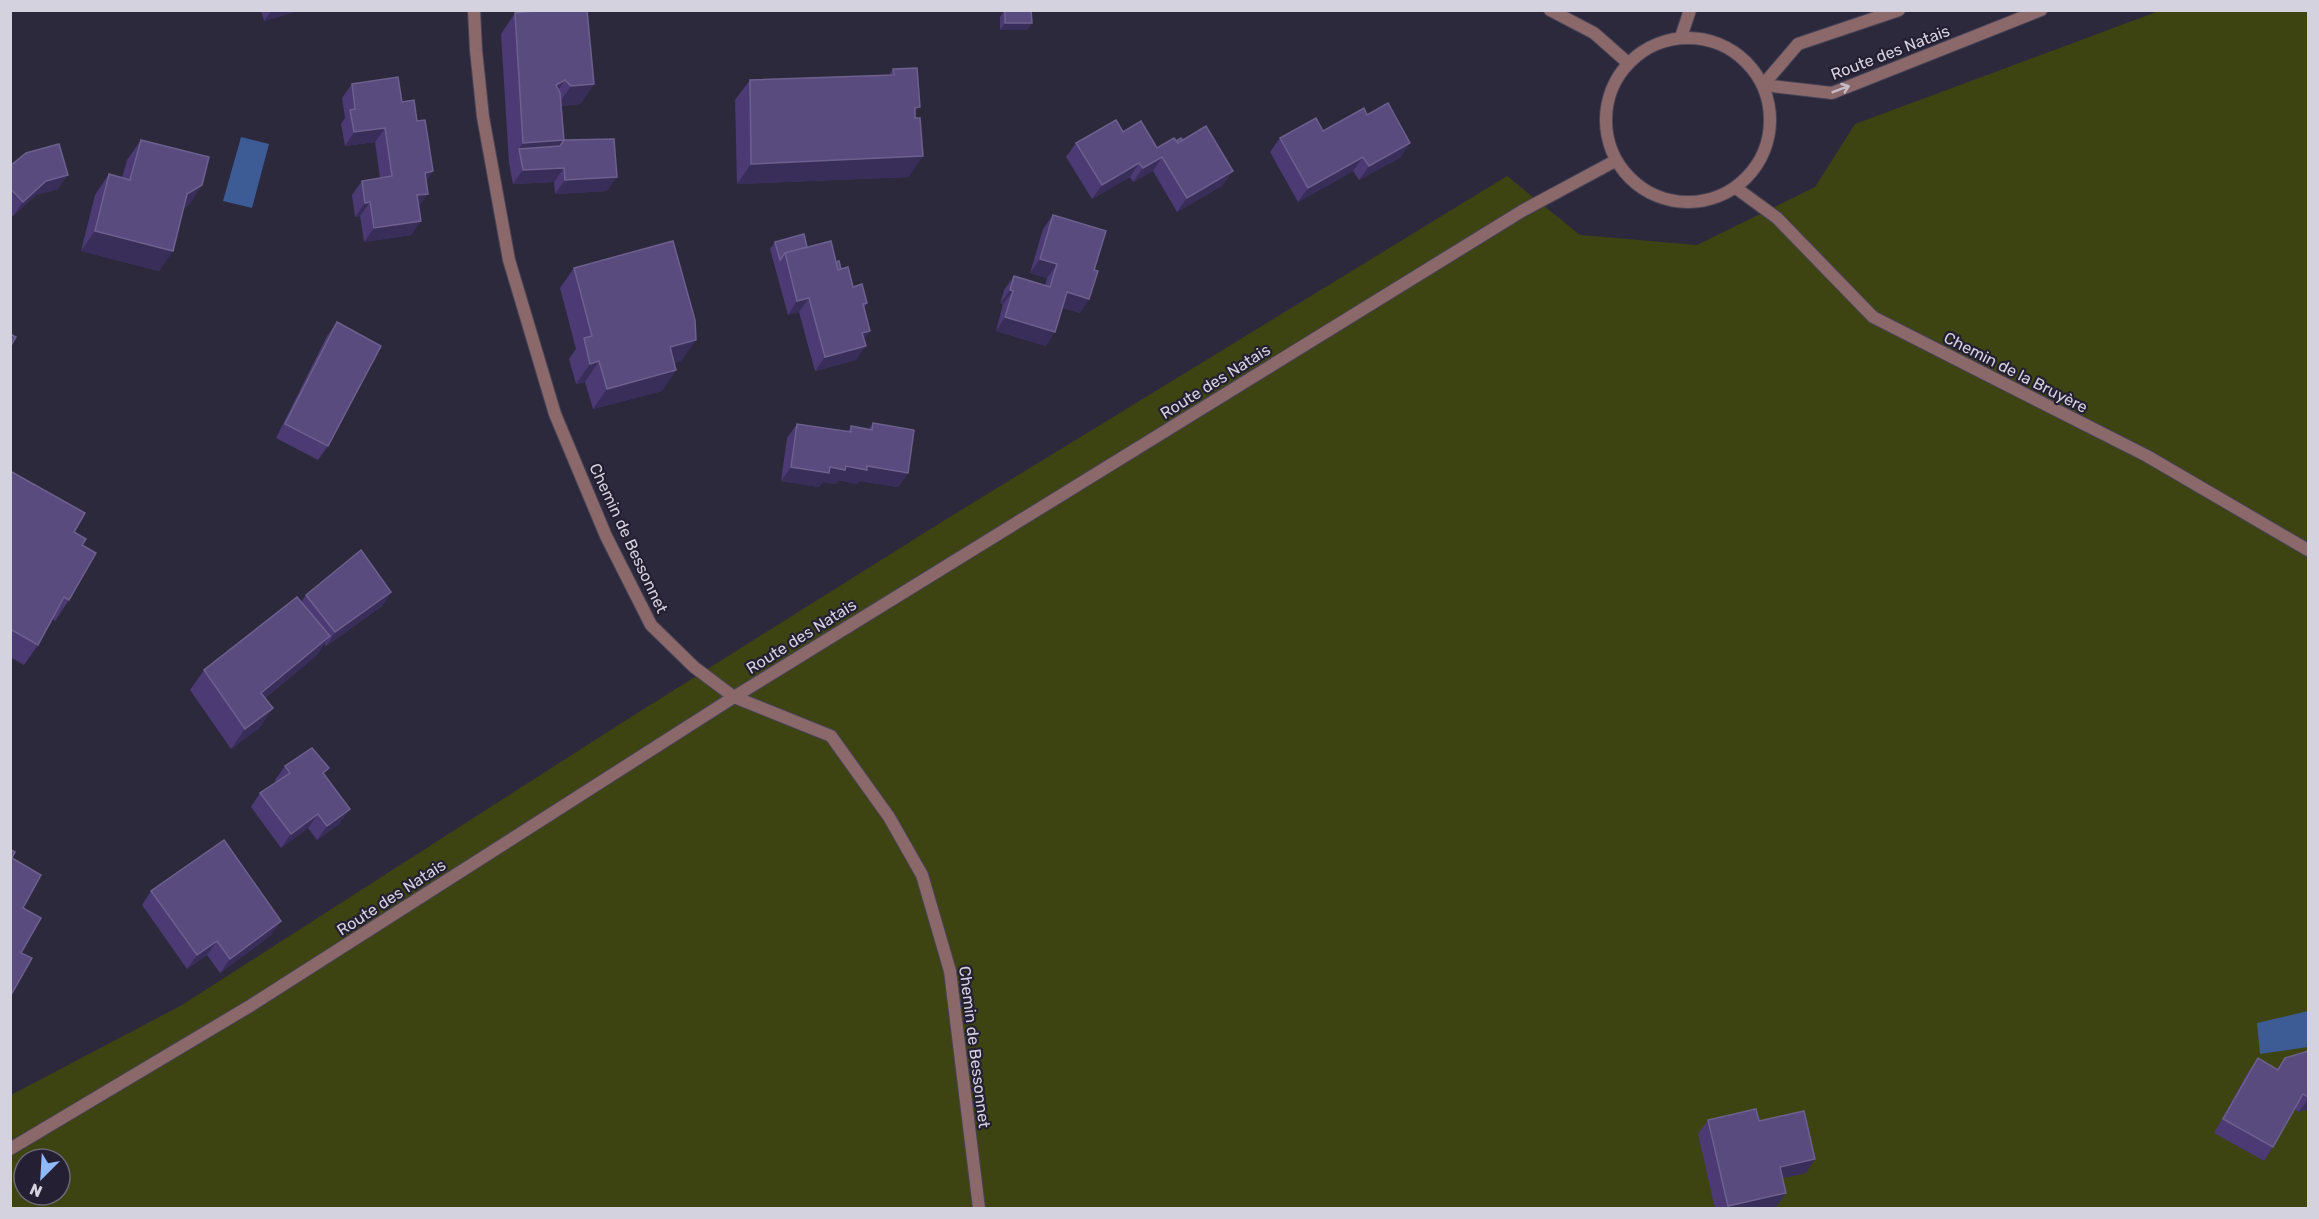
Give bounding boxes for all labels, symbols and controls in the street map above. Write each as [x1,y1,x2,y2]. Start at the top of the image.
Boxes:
street label: Route des Natais [1828,21,1952,84]
one-way arrow [1832,83,1850,94]
street label: Chemin de la Bruyère [1941,328,2091,417]
street label: Route des Natais [1157,340,1274,423]
street label: Chemin de Bessonnet [585,460,672,616]
street label: Route des Natais [743,595,860,678]
street label: Route des Natais [333,855,449,940]
street label: Chemin de Bessonnet [955,965,994,1129]
north arrow [12,1147,72,1207]
text: N [27,1179,45,1201]

